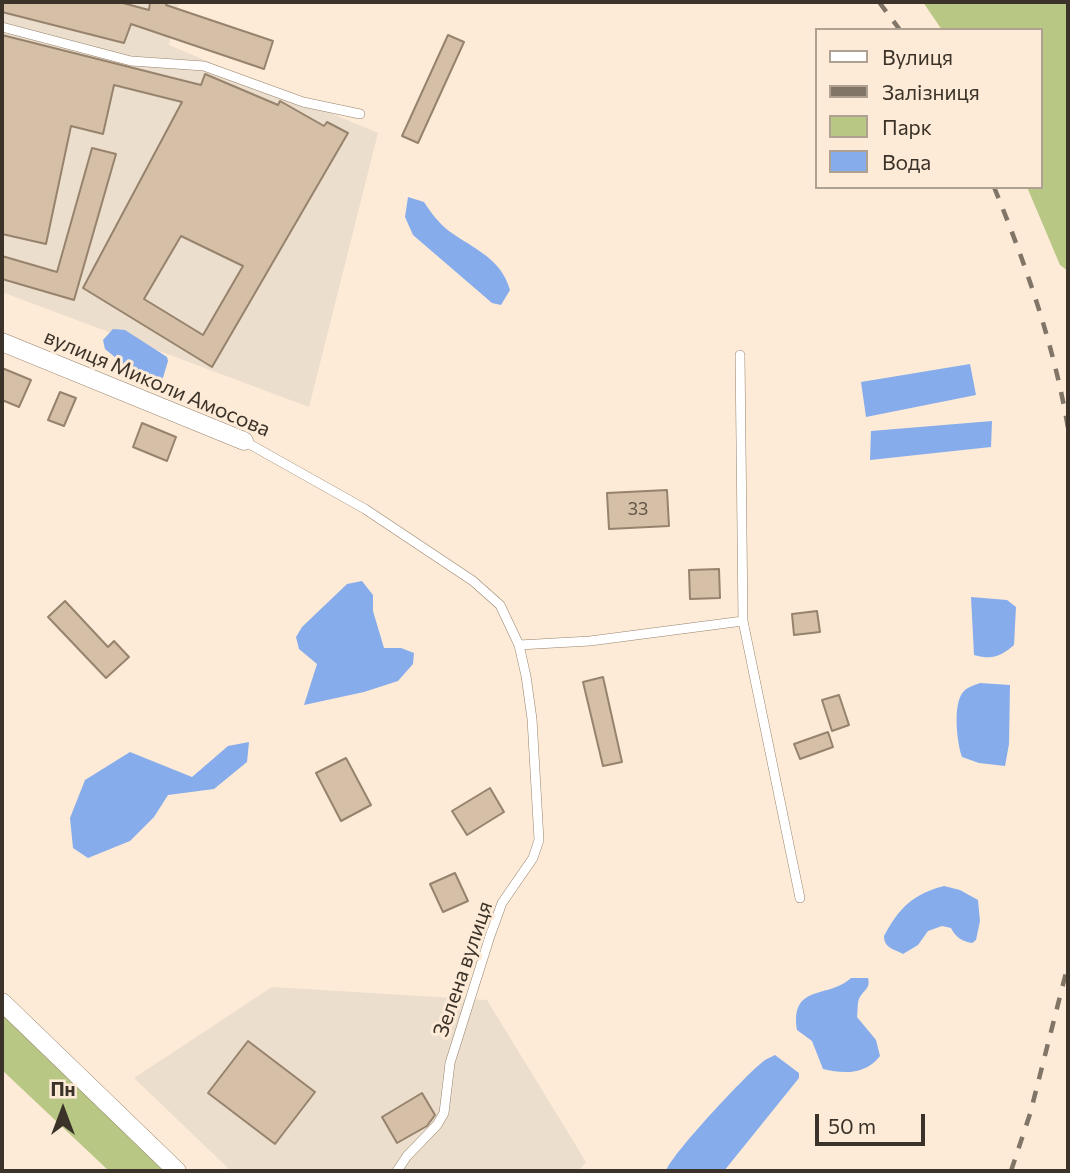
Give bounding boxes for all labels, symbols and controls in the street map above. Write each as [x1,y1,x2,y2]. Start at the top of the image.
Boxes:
legend [814,28,1042,189]
text: Вулиця [882,44,953,69]
text: Залізниця [882,79,980,104]
text: Парк [882,114,932,139]
text: Вода [882,149,931,174]
street label: вулиця Миколи Амосова [40,324,274,442]
house number: 33 [628,498,648,520]
street label: Зелена вулиця [428,898,498,1040]
north arrow [28,1075,98,1145]
text: Пн [50,1077,76,1100]
scale bar [818,1100,928,1144]
text: 50 m [828,1113,876,1138]

